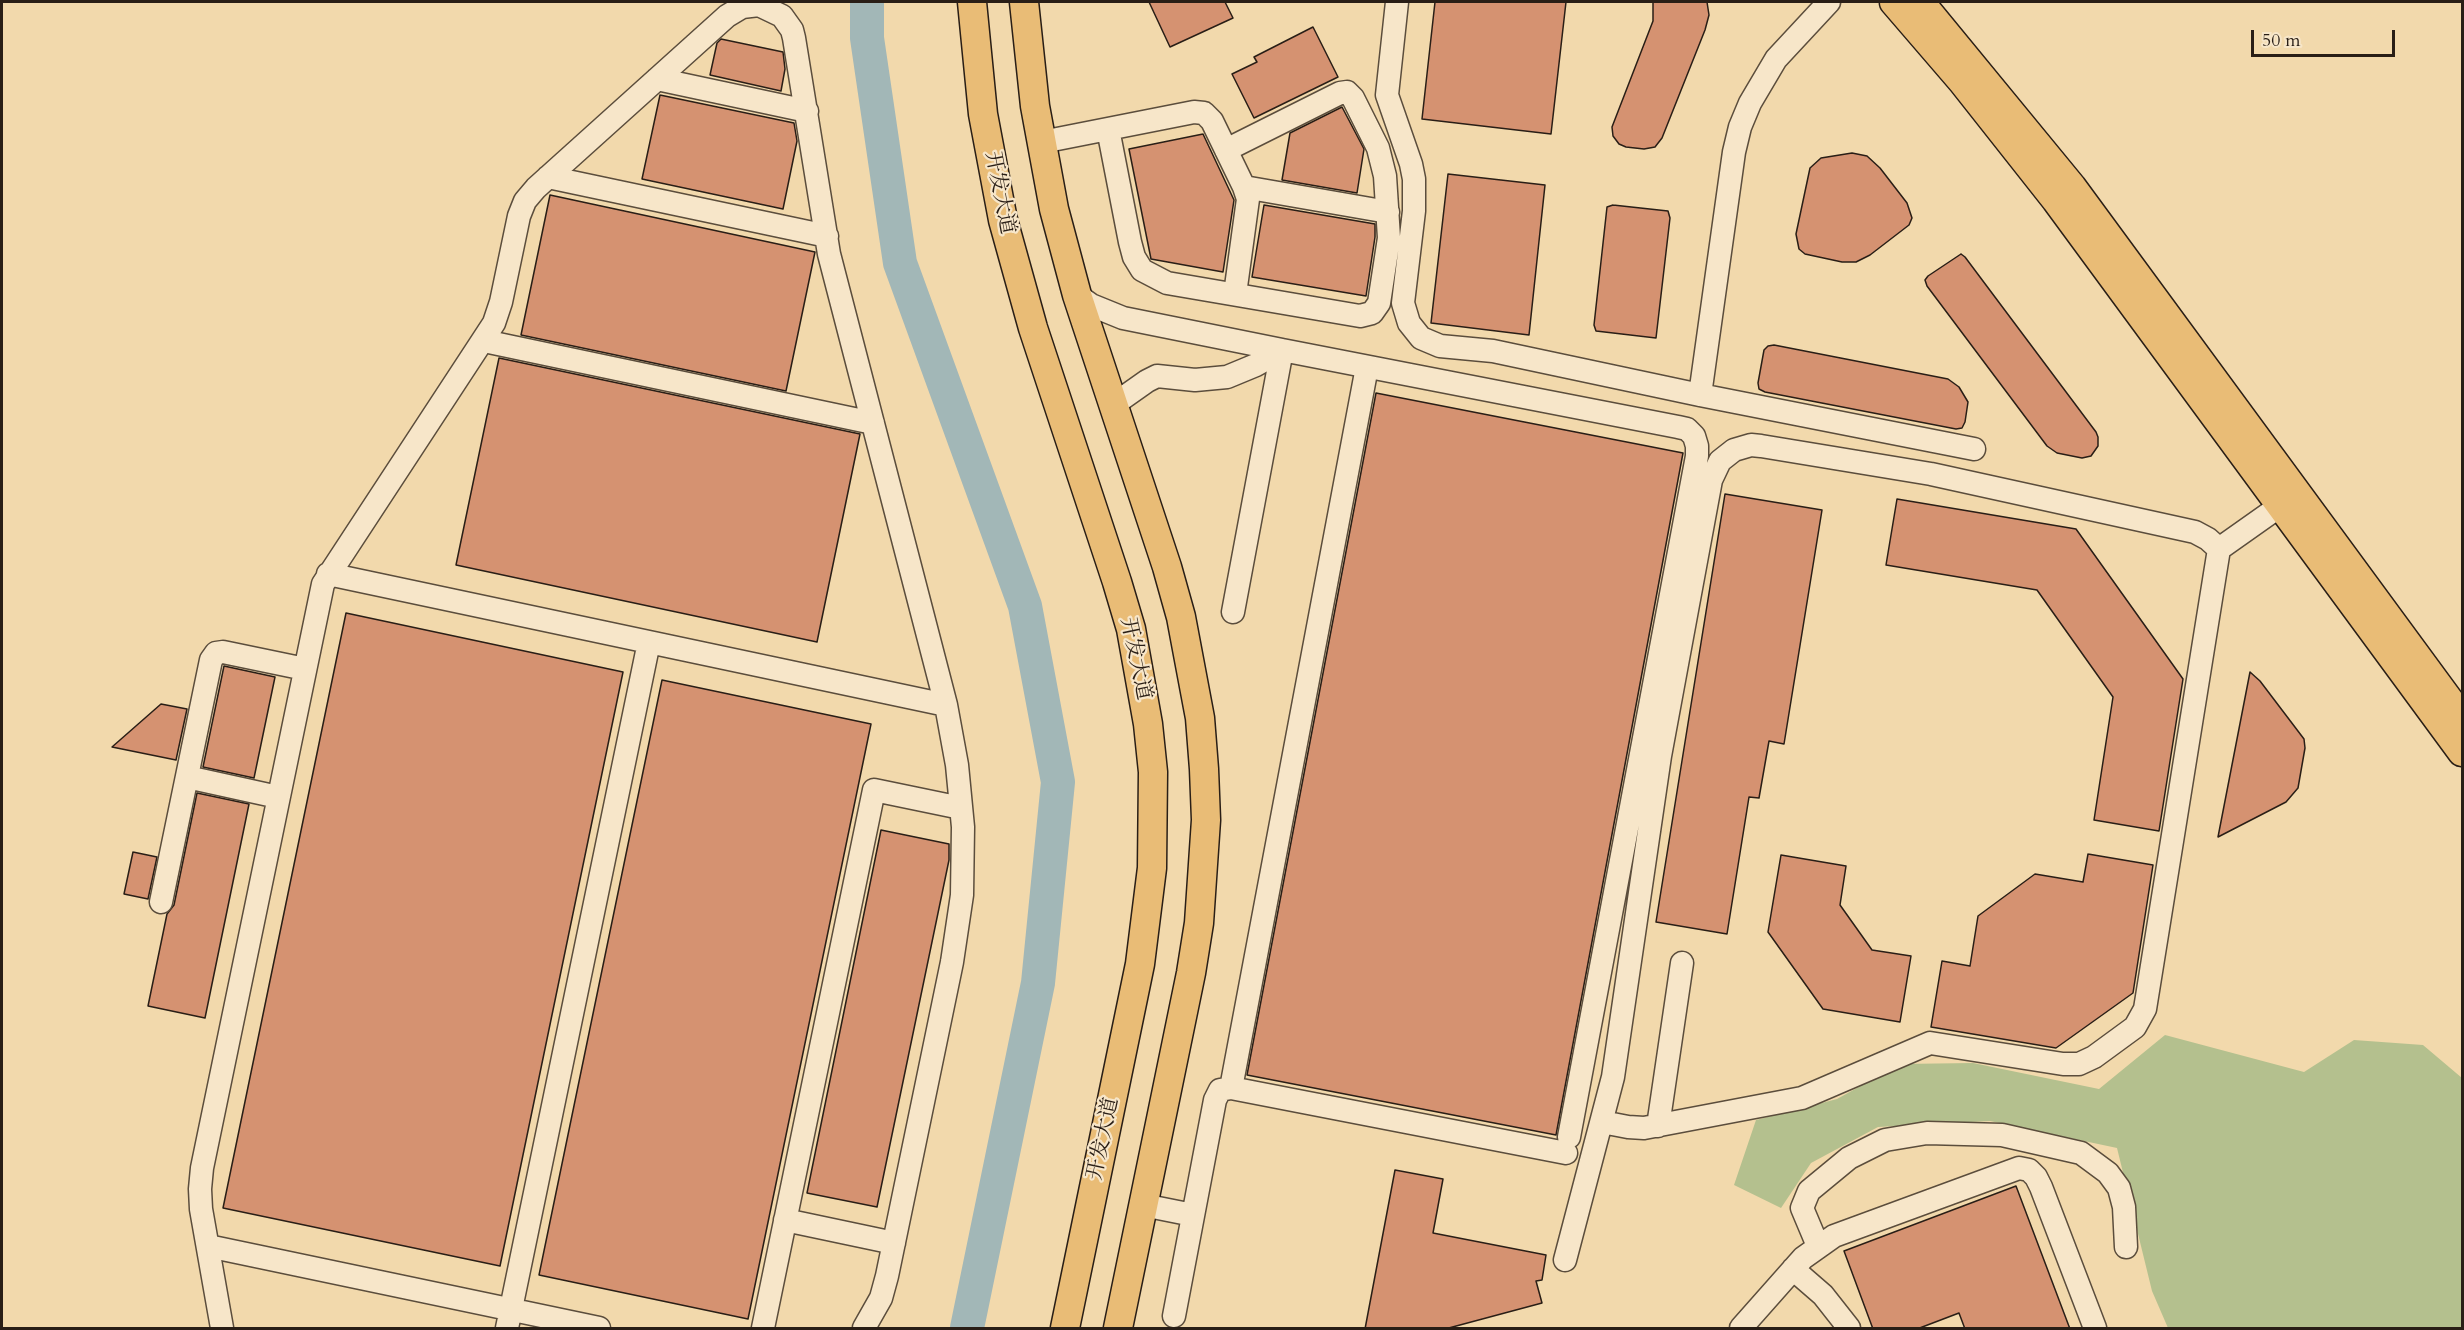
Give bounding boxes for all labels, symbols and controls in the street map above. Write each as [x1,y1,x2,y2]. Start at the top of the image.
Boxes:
scale bar [2254,18,2398,56]
text: 50 m [2262,28,2301,53]
street label: 开发大道 [979,149,1019,237]
street label: 开发大道 [1114,615,1156,703]
street label: 开发大道 [1083,1095,1125,1183]

